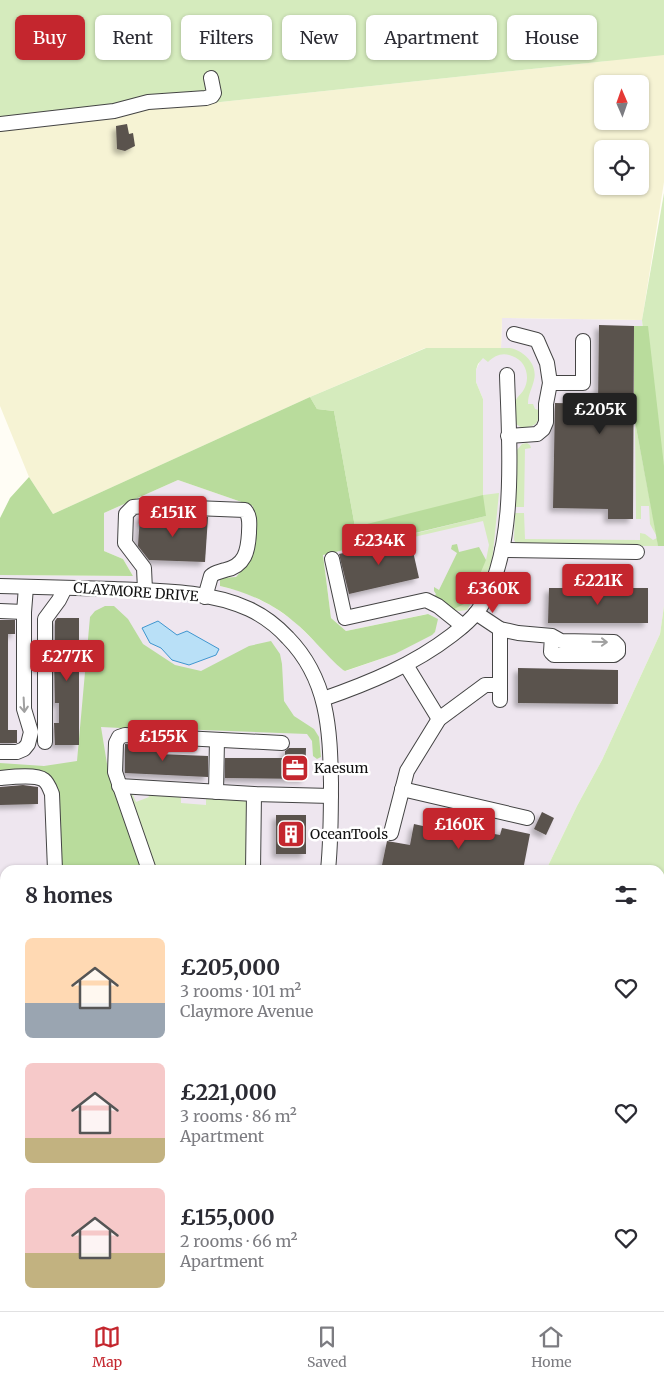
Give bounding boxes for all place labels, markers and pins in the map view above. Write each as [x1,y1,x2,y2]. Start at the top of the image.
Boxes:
pin: £205K [565,392,635,435]
pin: £151K [138,496,208,538]
pin: £234K [344,524,414,566]
pin: £221K [563,564,633,606]
pin: £360K [458,572,528,614]
pin: £277K [32,640,102,682]
pin: £155K [128,720,198,762]
office icon: Kaesum [280,753,310,783]
place label: Kaesum [314,759,369,777]
pin: £160K [424,808,494,850]
building icon: OceanTools [276,819,306,849]
place label: OceanTools [310,825,388,843]

